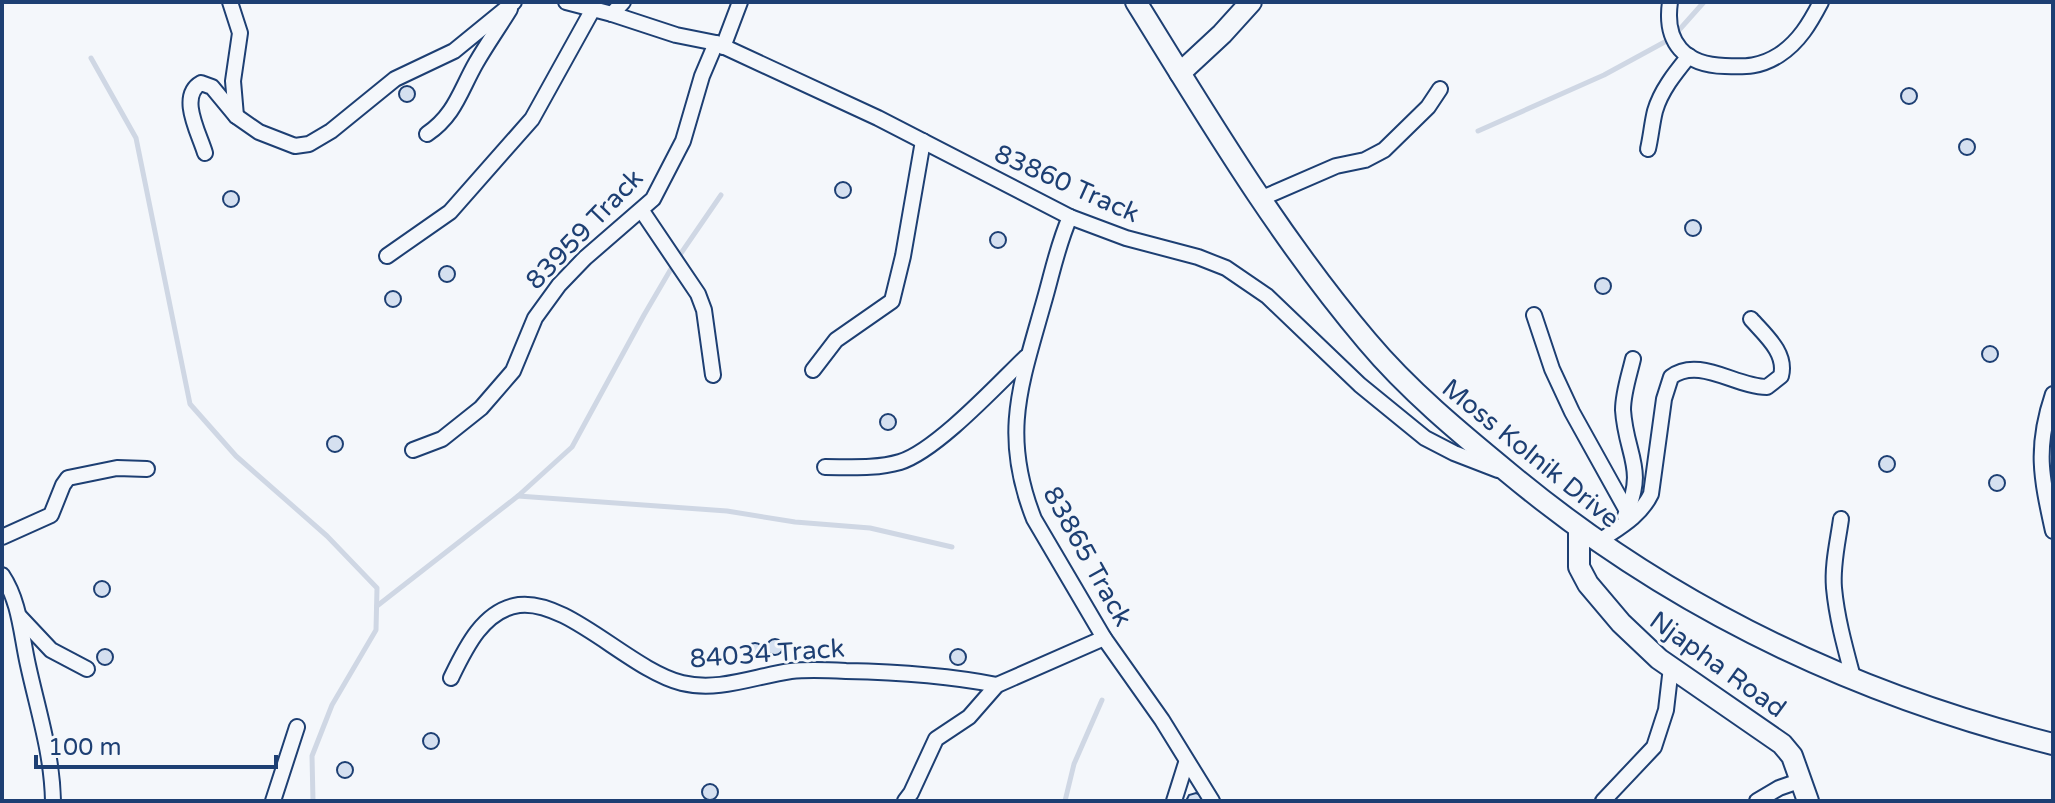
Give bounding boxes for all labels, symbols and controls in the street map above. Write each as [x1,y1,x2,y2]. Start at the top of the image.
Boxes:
street label: 83860 Track [990,138,1144,229]
street label: 83959 Track [519,163,649,296]
street label: Moss Kolnik Drive [1436,372,1626,534]
street label: 83865 Track [1036,481,1139,632]
street label: Njapha Road [1644,605,1792,724]
street label: 84034 Track [689,633,846,674]
scale bar [36,719,276,769]
text: 100 m [48,733,122,762]

